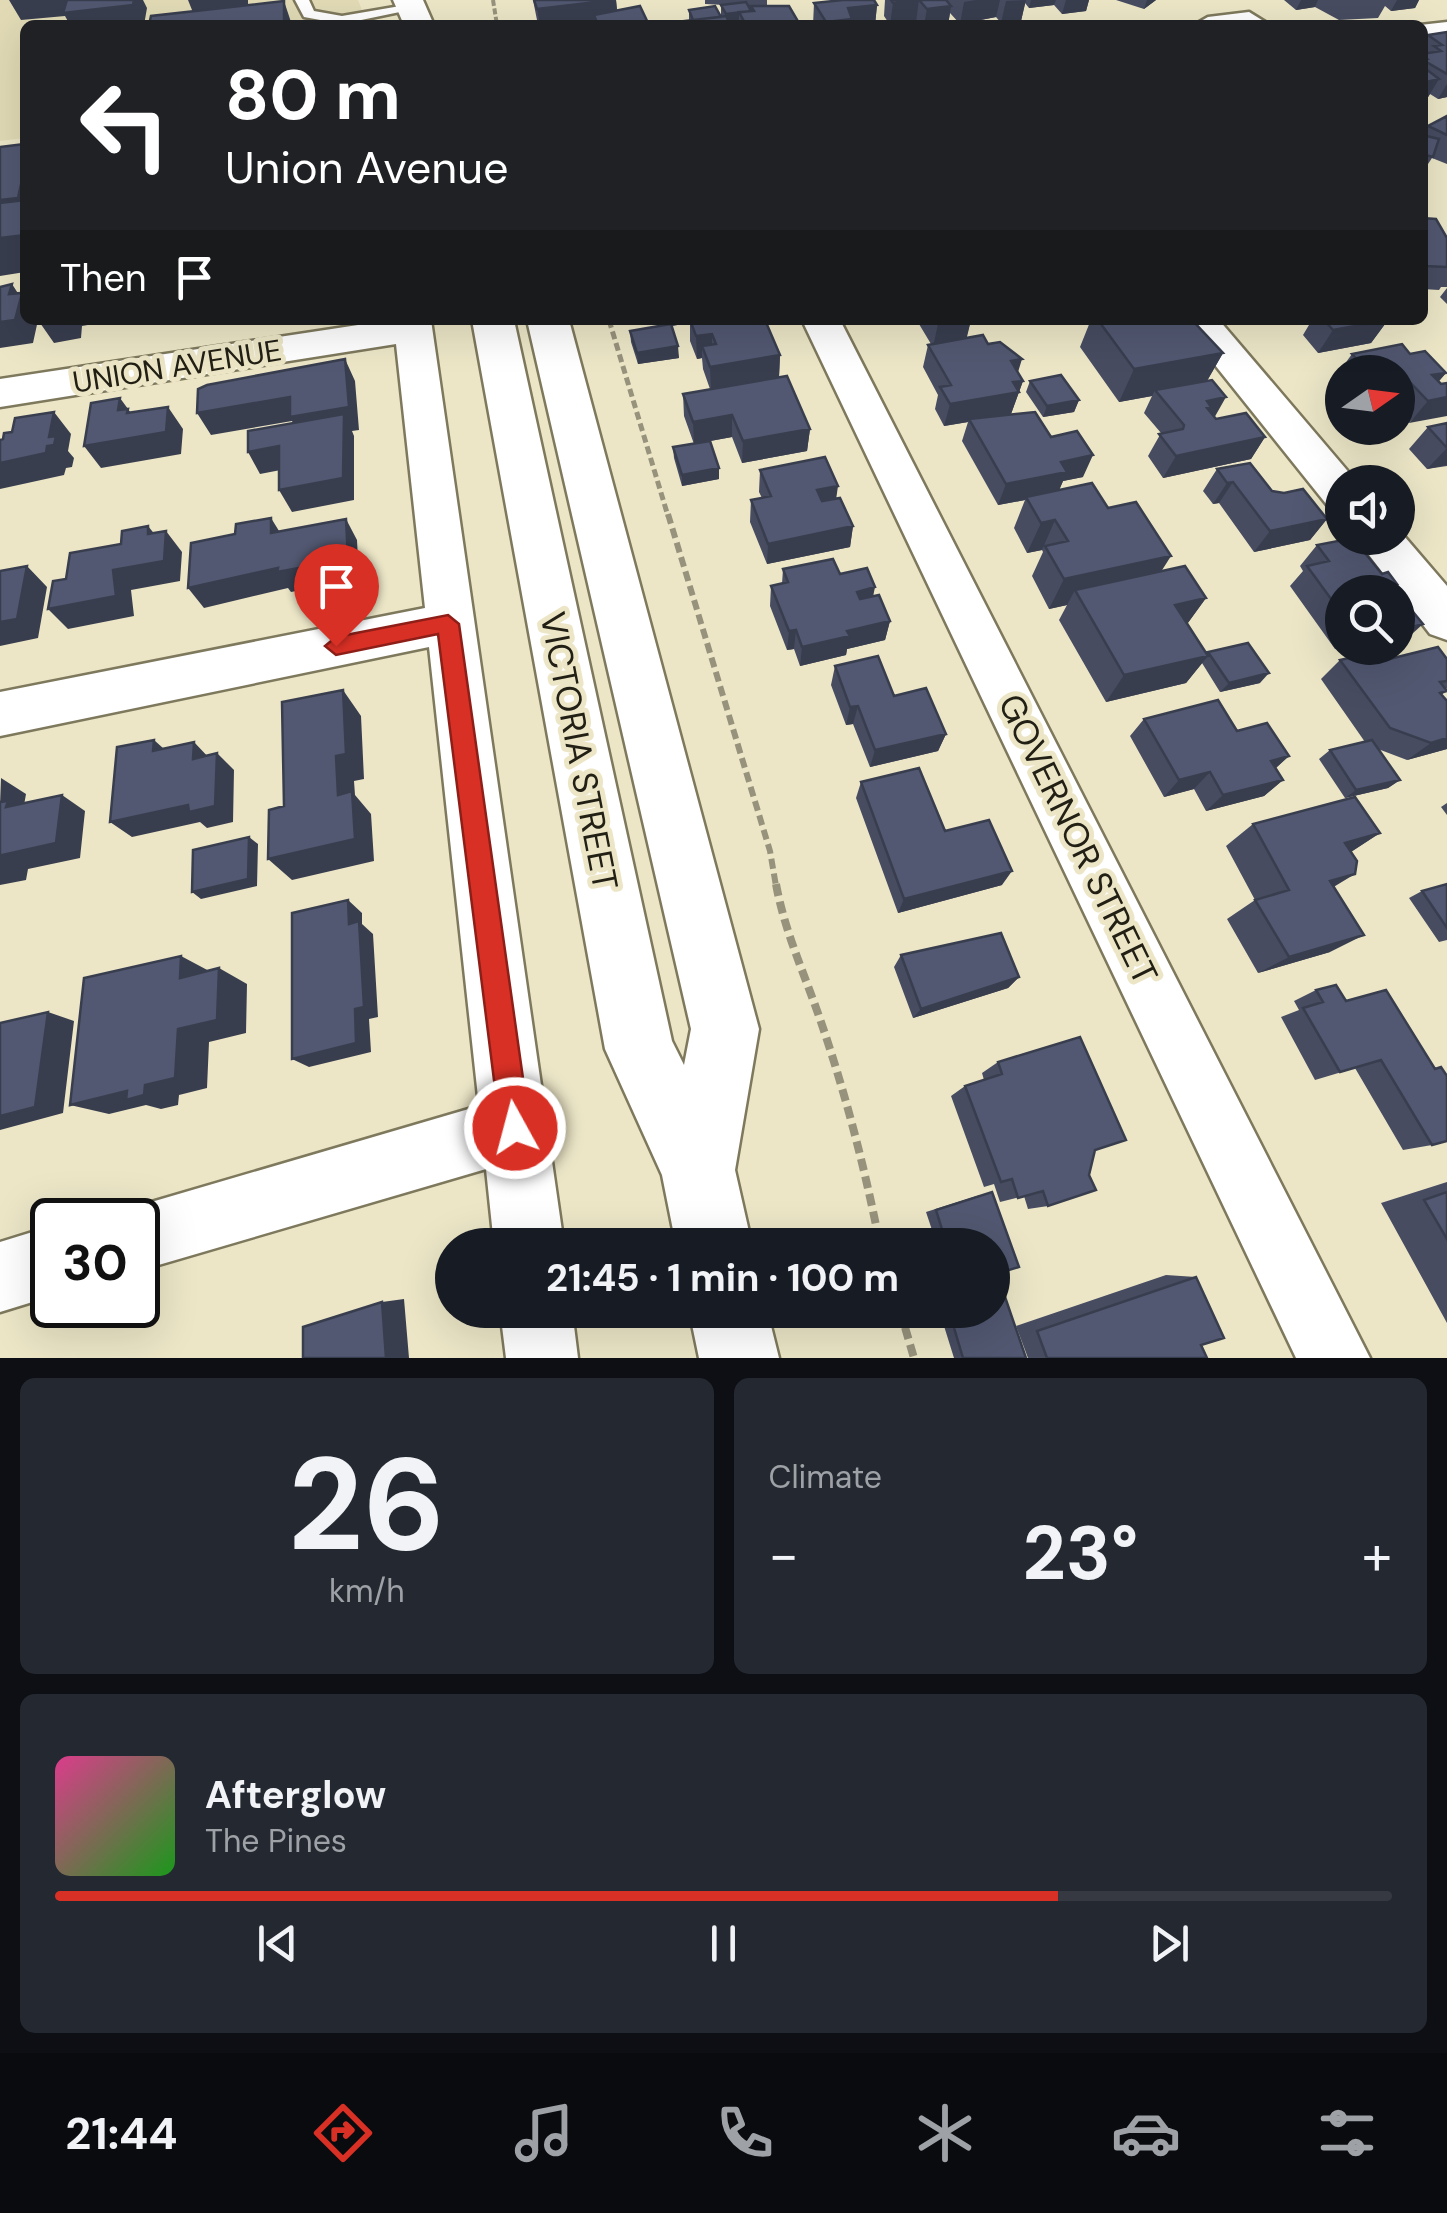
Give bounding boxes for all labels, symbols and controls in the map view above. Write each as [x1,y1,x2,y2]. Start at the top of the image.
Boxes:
text: 80 m [225,50,401,141]
icon: left [60,60,190,190]
text: Union Avenue [225,138,509,197]
icon: arrive [167,250,222,305]
text: Then [60,253,147,303]
street label: UNION AVENUE [70,330,284,402]
north arrow [1325,355,1415,445]
map controls [1325,355,1415,665]
button: sound [1325,465,1415,555]
pin [294,544,379,647]
icon: arrive [309,559,364,614]
button: search [1325,575,1415,665]
street label: VICTORIA STREET [529,608,629,894]
street label: GOVERNOR STREET [988,686,1168,992]
position arrow [463,1076,567,1180]
speed limit sign: 30 [30,1198,160,1328]
text: 21:45 · 1 min · 100 m [546,1253,899,1303]
text: 26 [288,1420,445,1589]
text: Climate [769,1456,882,1498]
text: 23° [1022,1505,1138,1602]
text: − [769,1519,799,1591]
text: + [1362,1519,1392,1591]
text: km/h [329,1570,405,1612]
text: Afterglow [205,1770,386,1820]
text: The Pines [205,1820,347,1862]
icon: previous [250,1916,305,1971]
icon: pause [696,1916,751,1971]
icon: next [1142,1916,1197,1971]
icon: directions [308,2098,378,2168]
icon: music [509,2098,579,2168]
icon: phone [710,2098,780,2168]
icon: climate [910,2098,980,2168]
icon: car [1111,2098,1181,2168]
icon: filters [1312,2098,1382,2168]
text: 21:44 [65,2104,178,2163]

